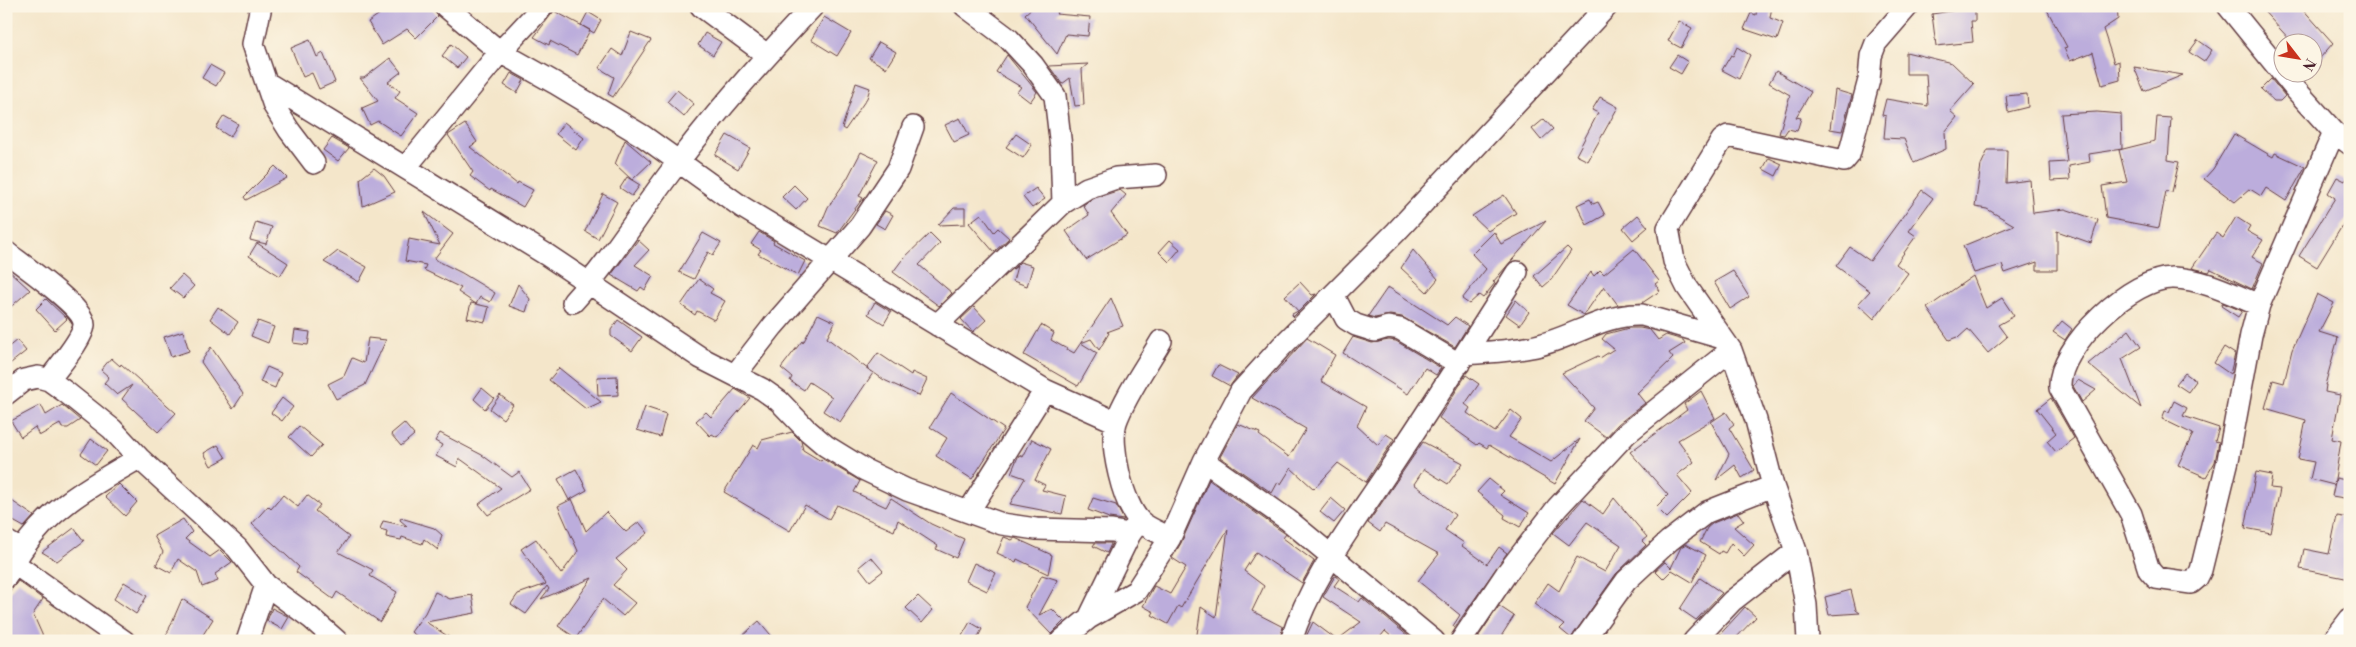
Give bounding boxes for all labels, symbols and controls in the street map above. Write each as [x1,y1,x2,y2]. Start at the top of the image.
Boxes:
north arrow [2274,32,2324,82]
text: N [2298,55,2319,74]

